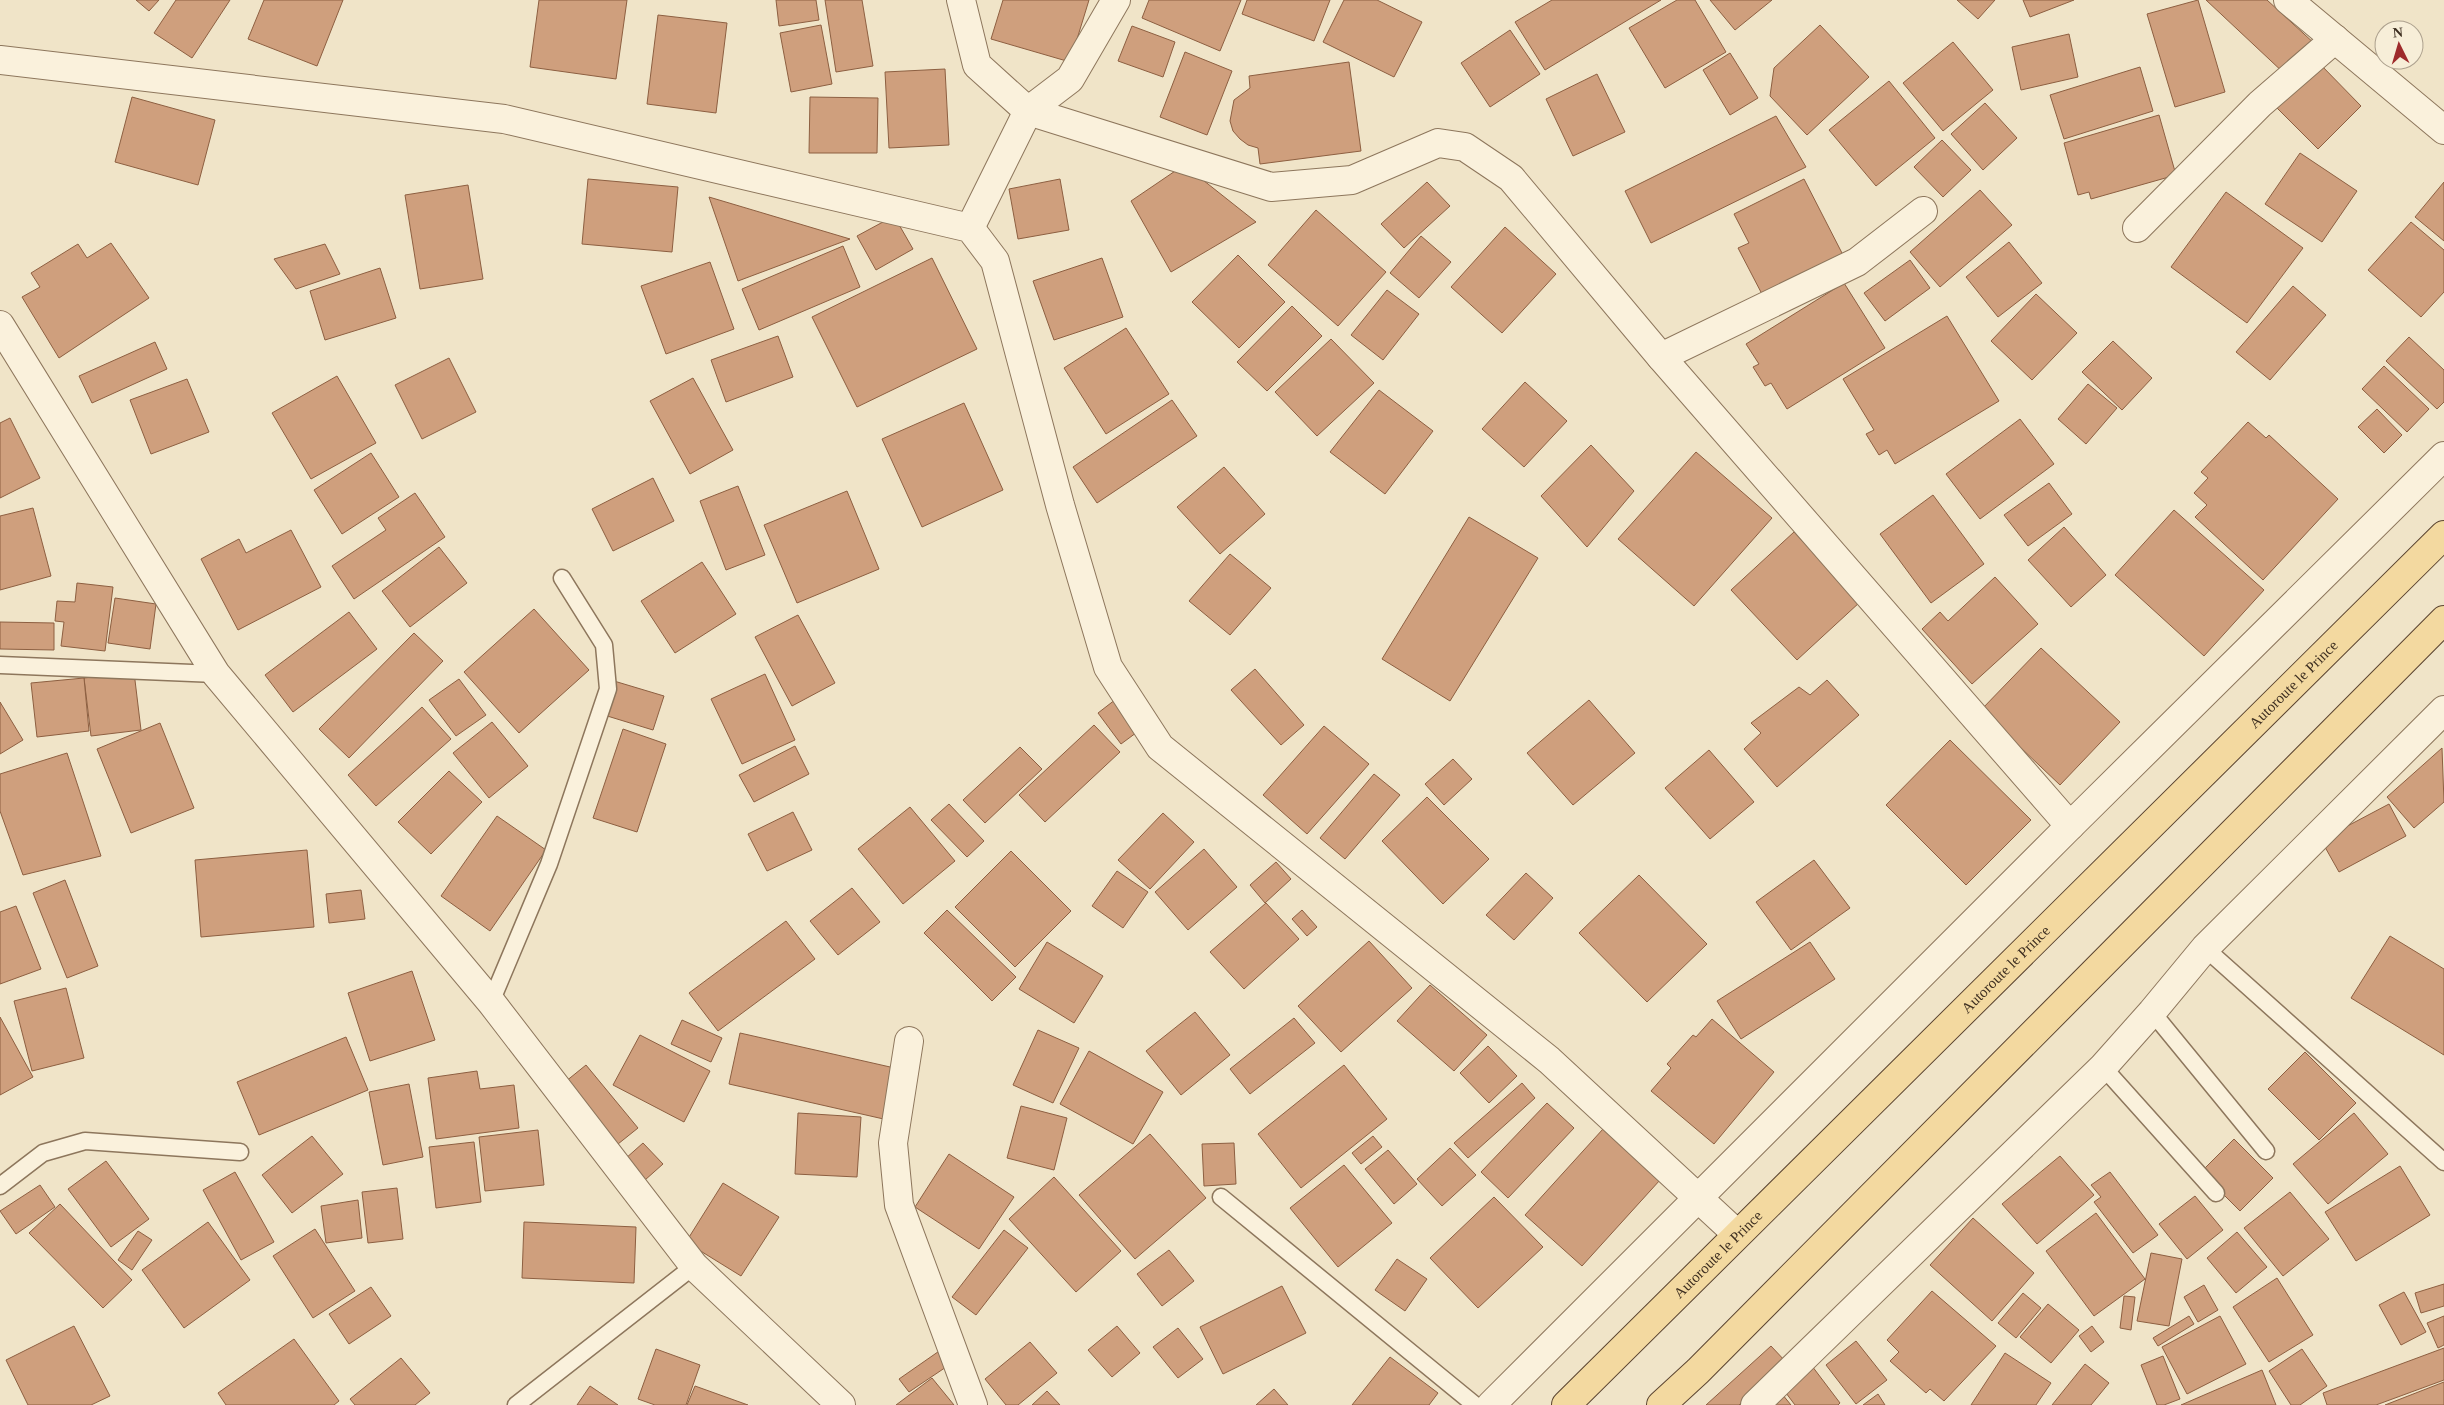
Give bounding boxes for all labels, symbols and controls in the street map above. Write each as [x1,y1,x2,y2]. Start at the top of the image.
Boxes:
north arrow [2374,20,2424,70]
text: N [2392,25,2404,40]
street label: Autoroute le Prince [2246,637,2341,731]
street label: Autoroute le Prince [1958,922,2053,1016]
street label: Autoroute le Prince [1671,1207,1766,1301]

